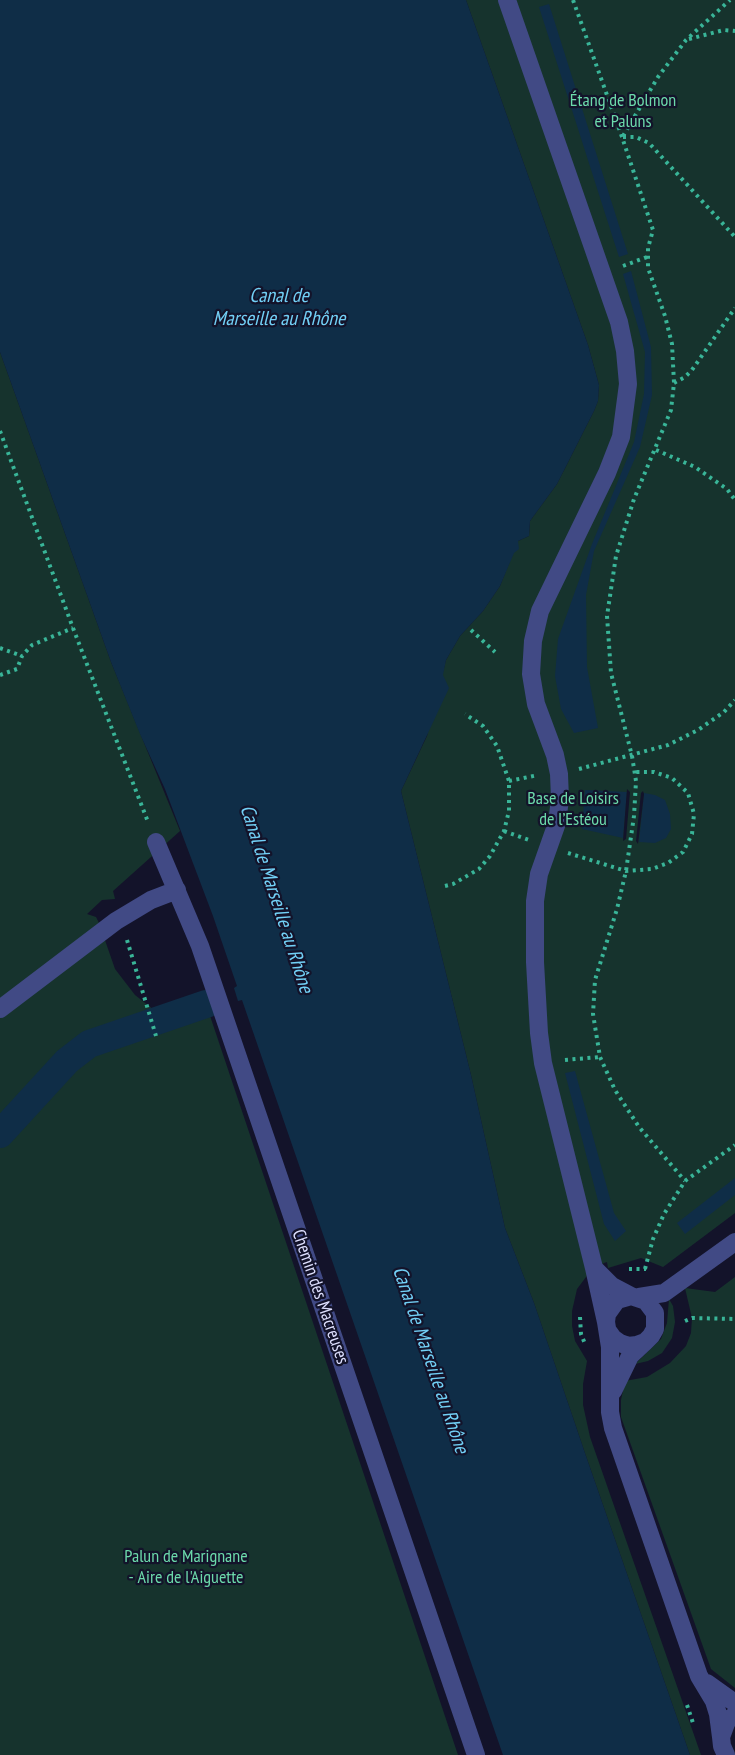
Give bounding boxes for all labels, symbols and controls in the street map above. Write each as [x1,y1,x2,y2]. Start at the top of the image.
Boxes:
park label: Étang de Bolmon et Paluns [570,90,676,132]
water label: Canal de Marseille au Rhône [213,284,345,331]
park label: Base de Loisirs de l’Estéou [527,788,619,830]
water label: Canal de Marseille au Rhône [234,802,318,996]
street label: Chemin des Macreuses [287,1227,353,1367]
water label: Canal de Marseille au Rhône [387,1263,473,1457]
park label: Palun de Marignane - Aire de l'Aiguette [124,1546,248,1588]

